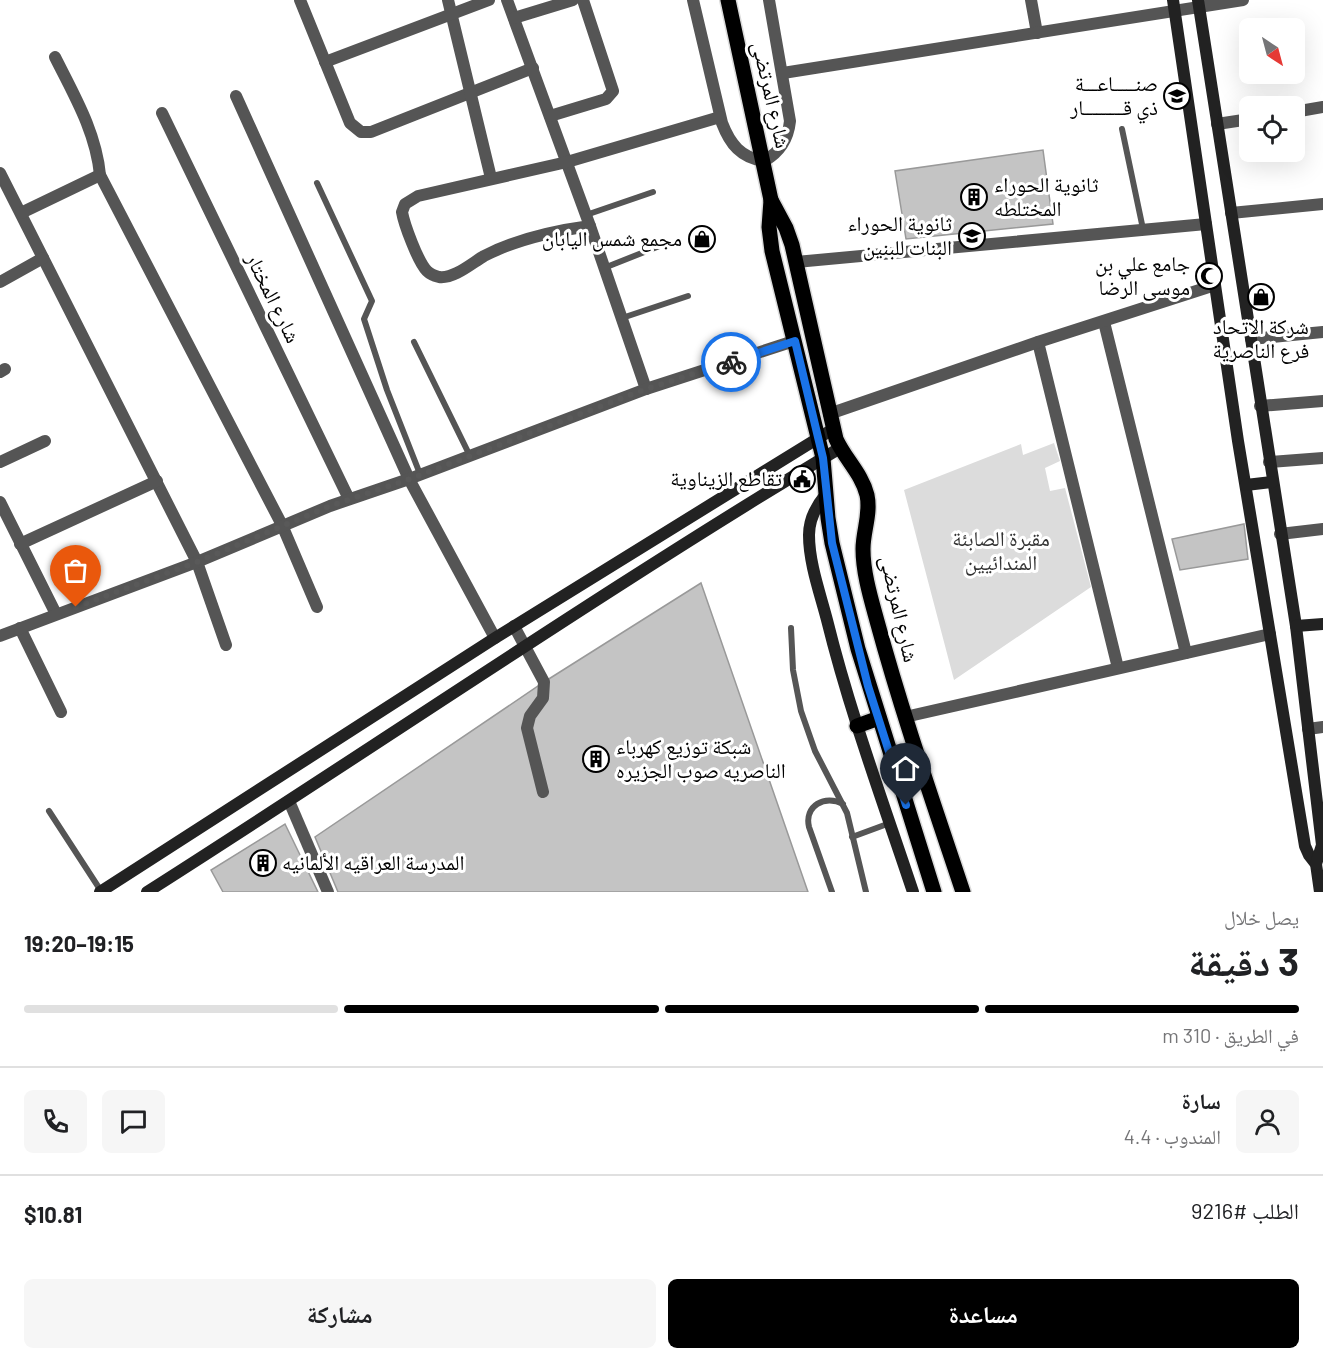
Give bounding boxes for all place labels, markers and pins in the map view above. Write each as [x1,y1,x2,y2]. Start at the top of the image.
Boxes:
place label: صنـــــاعـــة ذي قـــــــــار [1069,70,1158,124]
school or university icon: صنـــــاعـــة ذي قـــــــــار [1162,81,1192,111]
place label: ثانوية الحوراء المختلطه [994,171,1099,220]
building icon: ثانوية الحوراء المختلطه [959,182,989,212]
place label: ثانوية الحوراء البنات للبنين [847,210,952,261]
school or university icon: ثانوية الحوراء البنات للبنين [957,221,987,251]
shop icon: مجمع شمس اليابان [687,224,717,254]
place label: مجمع شمس اليابان [542,225,682,252]
place label: جامع علي بن موسى الرضا [1095,250,1190,301]
mosque icon: جامع علي بن موسى الرضا [1194,261,1224,291]
shop icon: شركة الاتحاد فرع الناصرية [1246,282,1276,312]
place label: شركة الاتحاد فرع الناصرية [1213,313,1309,364]
public building icon: تقاطع الزيناوية [787,464,817,494]
place label: تقاطع الزيناوية [670,465,782,492]
pin [50,545,101,607]
place label: شبكة توزيع كهرباء الناصريه صوب الجزيره [616,733,786,783]
pin [880,743,931,805]
building icon: شبكة توزيع كهرباء الناصريه صوب الجزيره [581,744,611,774]
building icon: المدرسة العراقيه الألمانيه [248,848,278,878]
place label: المدرسة العراقيه الألمانيه [282,849,465,874]

